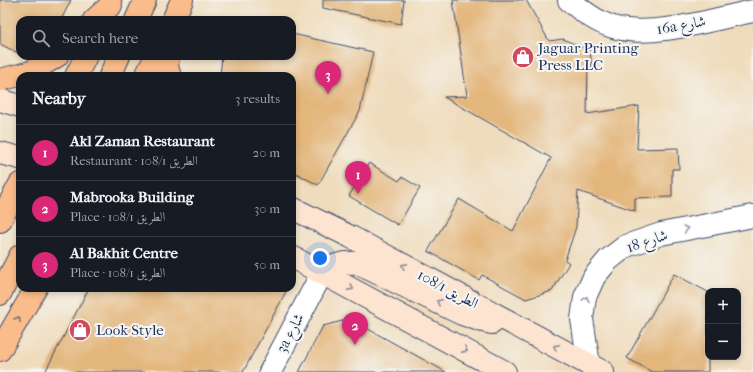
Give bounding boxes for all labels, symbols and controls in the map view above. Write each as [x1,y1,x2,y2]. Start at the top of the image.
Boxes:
street label: 16a شارع [655,12,708,42]
search box [16,16,296,60]
icon: search [30,27,52,49]
text: Search here [62,29,138,47]
place label: Jaguar Printing Press LLC [537,39,639,74]
shop icon: Jaguar Printing Press LLC [510,44,536,70]
pin: 3 [315,61,341,94]
text: Nearby [32,88,86,108]
text: 3 results [235,91,280,106]
text: Akl Zaman Restaurant [70,132,215,150]
text: 1 [43,145,47,160]
text: 20 m [253,145,280,160]
text: Restaurant · 108/1 الطريق [70,153,198,168]
pin: 1 [345,161,371,194]
text: Mabrooka Building [70,188,194,206]
text: 2 [42,201,48,216]
text: 30 m [254,201,280,216]
text: Place · 108/1 الطريق [70,209,165,224]
street label: شارع 18 [624,226,671,260]
one-way arrow [683,226,689,234]
text: Al Bakhit Centre [70,244,178,262]
your location [310,248,330,268]
text: 3 [42,257,48,272]
text: 50 m [254,257,280,272]
one-way arrow [401,263,409,270]
text: Place · 108/1 الطريق [70,265,165,280]
street label: 108/1 الطريق [414,265,482,313]
one-way arrow [347,284,354,291]
map controls [705,288,741,360]
button: + [705,288,741,324]
one-way arrow [581,295,589,302]
one-way arrow [435,299,443,307]
street label: 3a شارع [272,310,311,358]
pin: 2 [342,312,368,345]
one-way arrow [14,316,21,323]
shop icon: Look Style [67,317,93,343]
place label: Look Style [96,321,164,339]
button: − [705,324,741,360]
one-way arrow [553,344,560,352]
one-way arrow [461,346,468,353]

